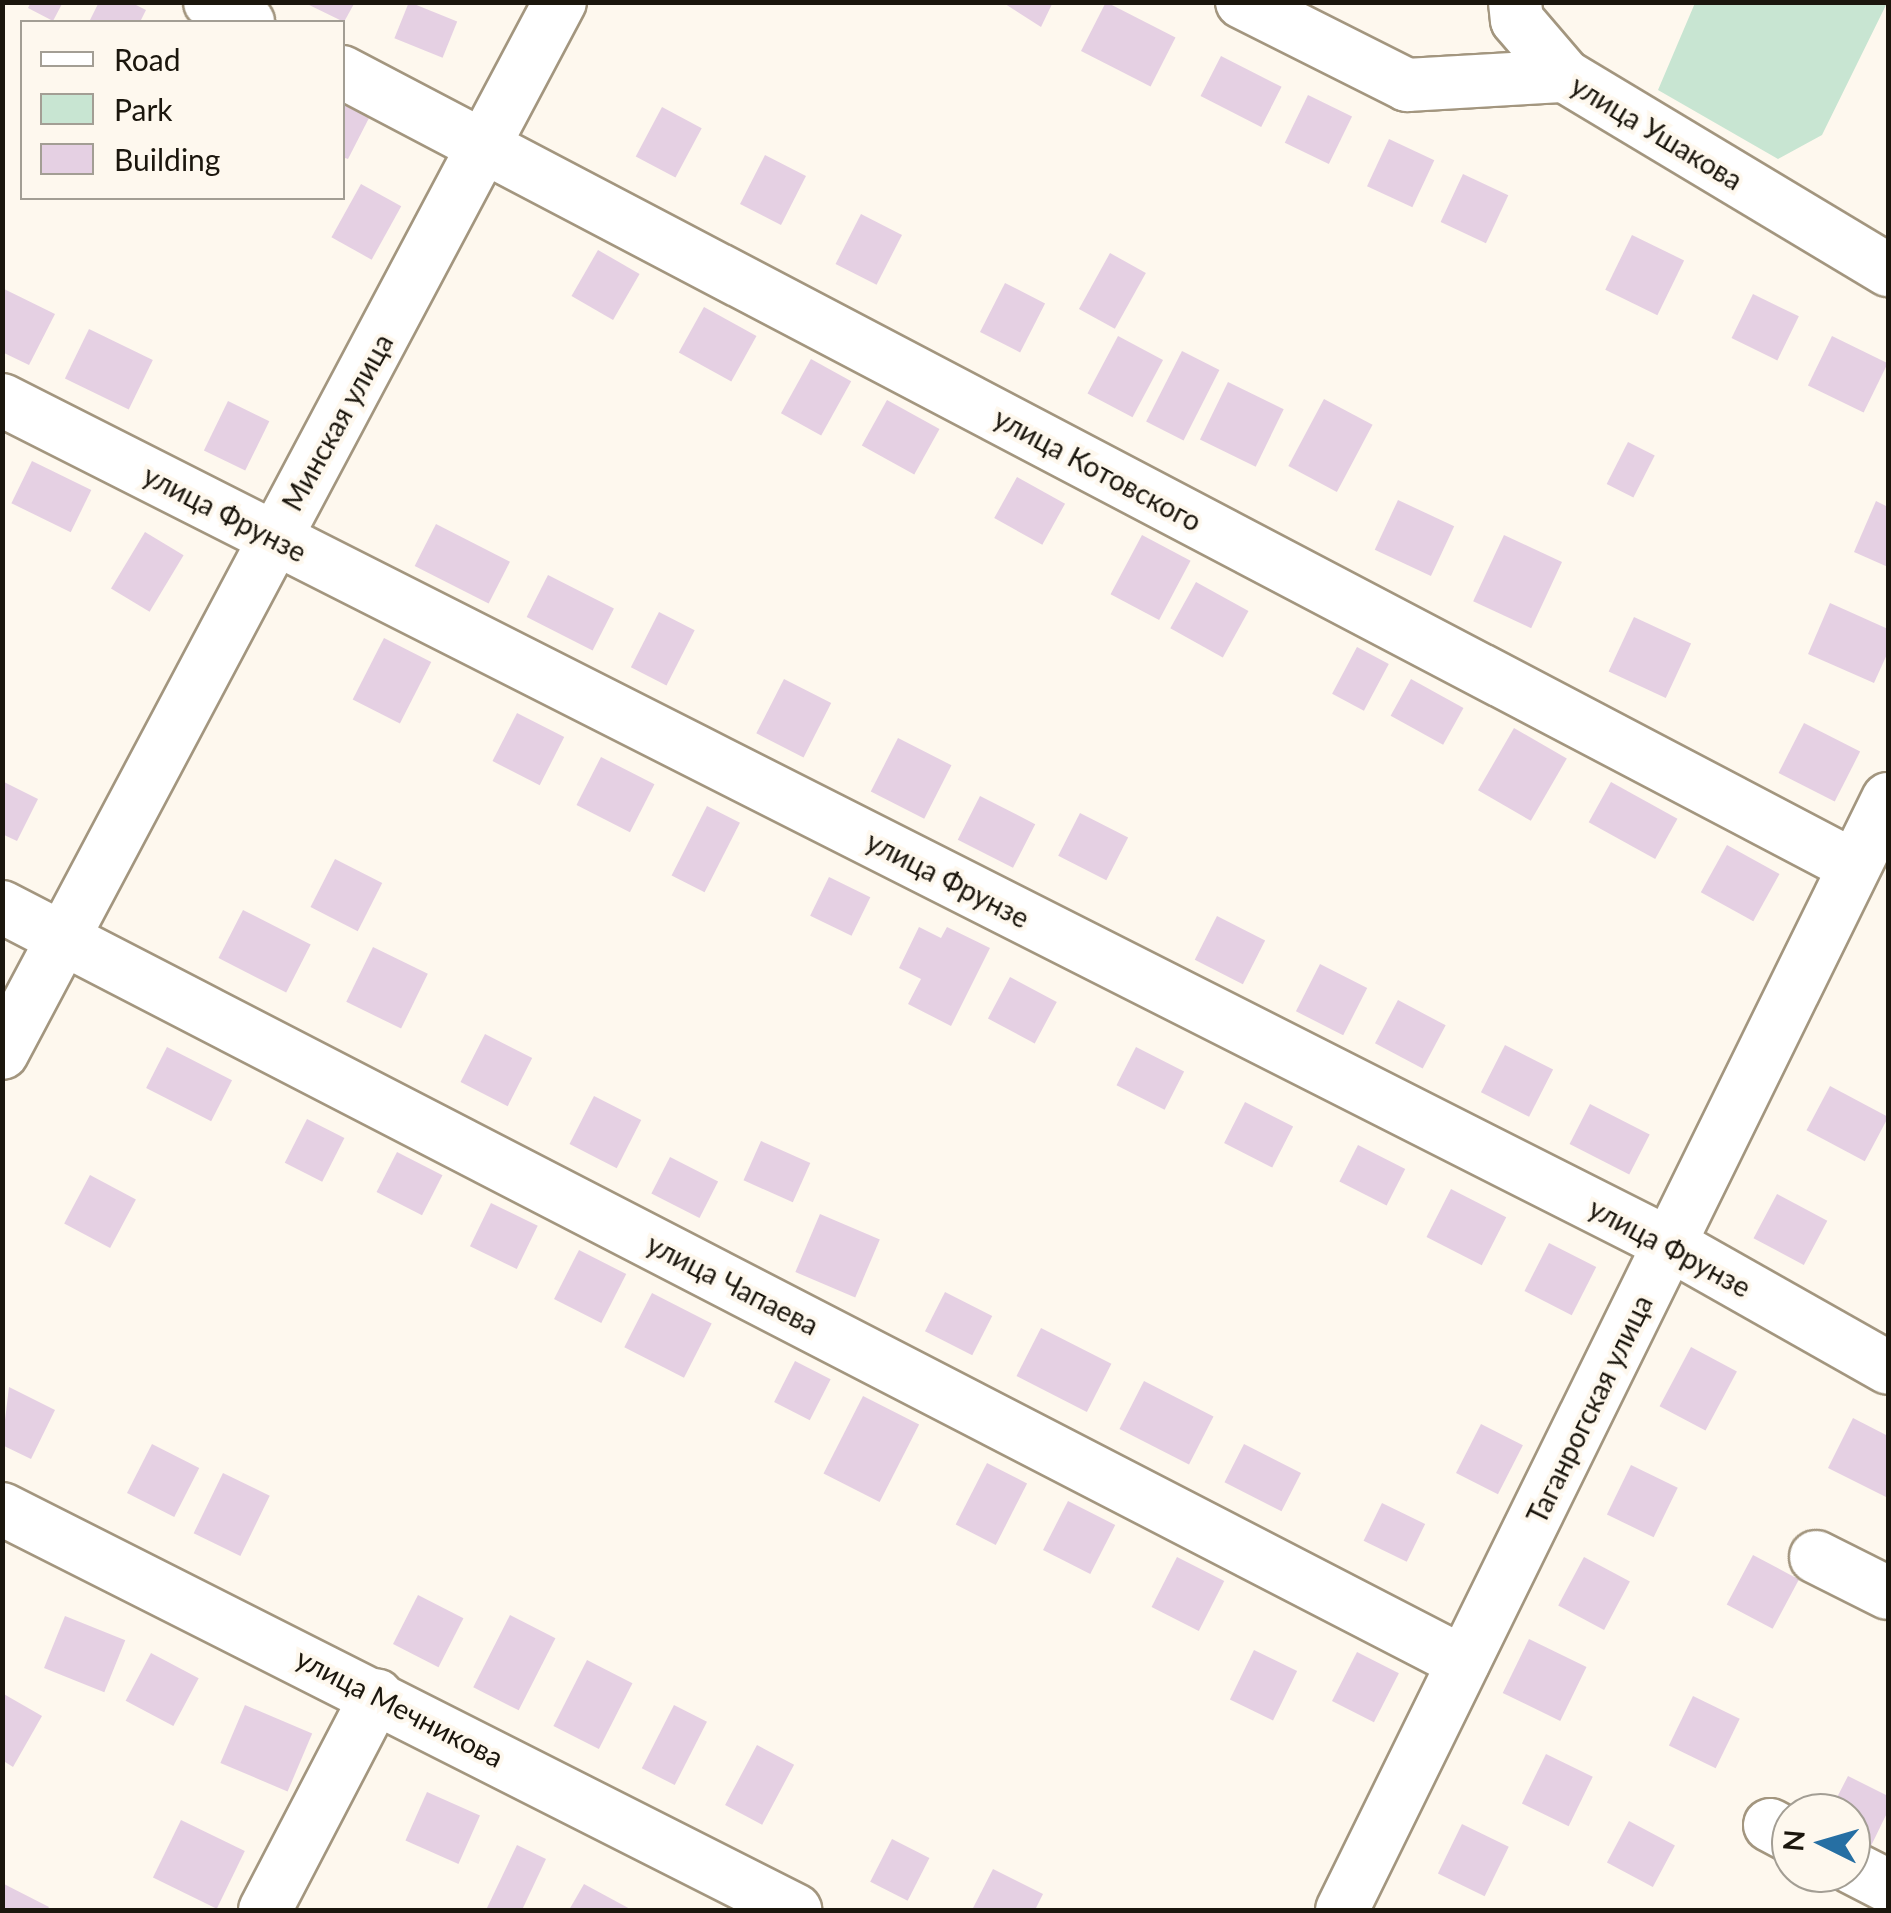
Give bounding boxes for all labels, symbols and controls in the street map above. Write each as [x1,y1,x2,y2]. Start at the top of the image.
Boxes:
legend [20,20,345,200]
text: Road [114,41,181,77]
street label: улица Ушакова [1565,68,1749,196]
text: Park [114,91,173,127]
text: Building [114,141,220,177]
street label: Минская улица [275,328,399,516]
street label: улица Котовского [989,400,1207,538]
street label: улица Фрунзе [138,458,312,568]
street label: улица Фрунзе [861,824,1035,934]
street label: улица Фрунзе [1583,1190,1757,1304]
street label: улица Чапаева [642,1226,824,1342]
street label: Таганрогская улица [1519,1289,1659,1529]
street label: улица Мечникова [291,1640,509,1774]
north arrow [1771,1793,1871,1893]
text: N [1775,1828,1811,1853]

